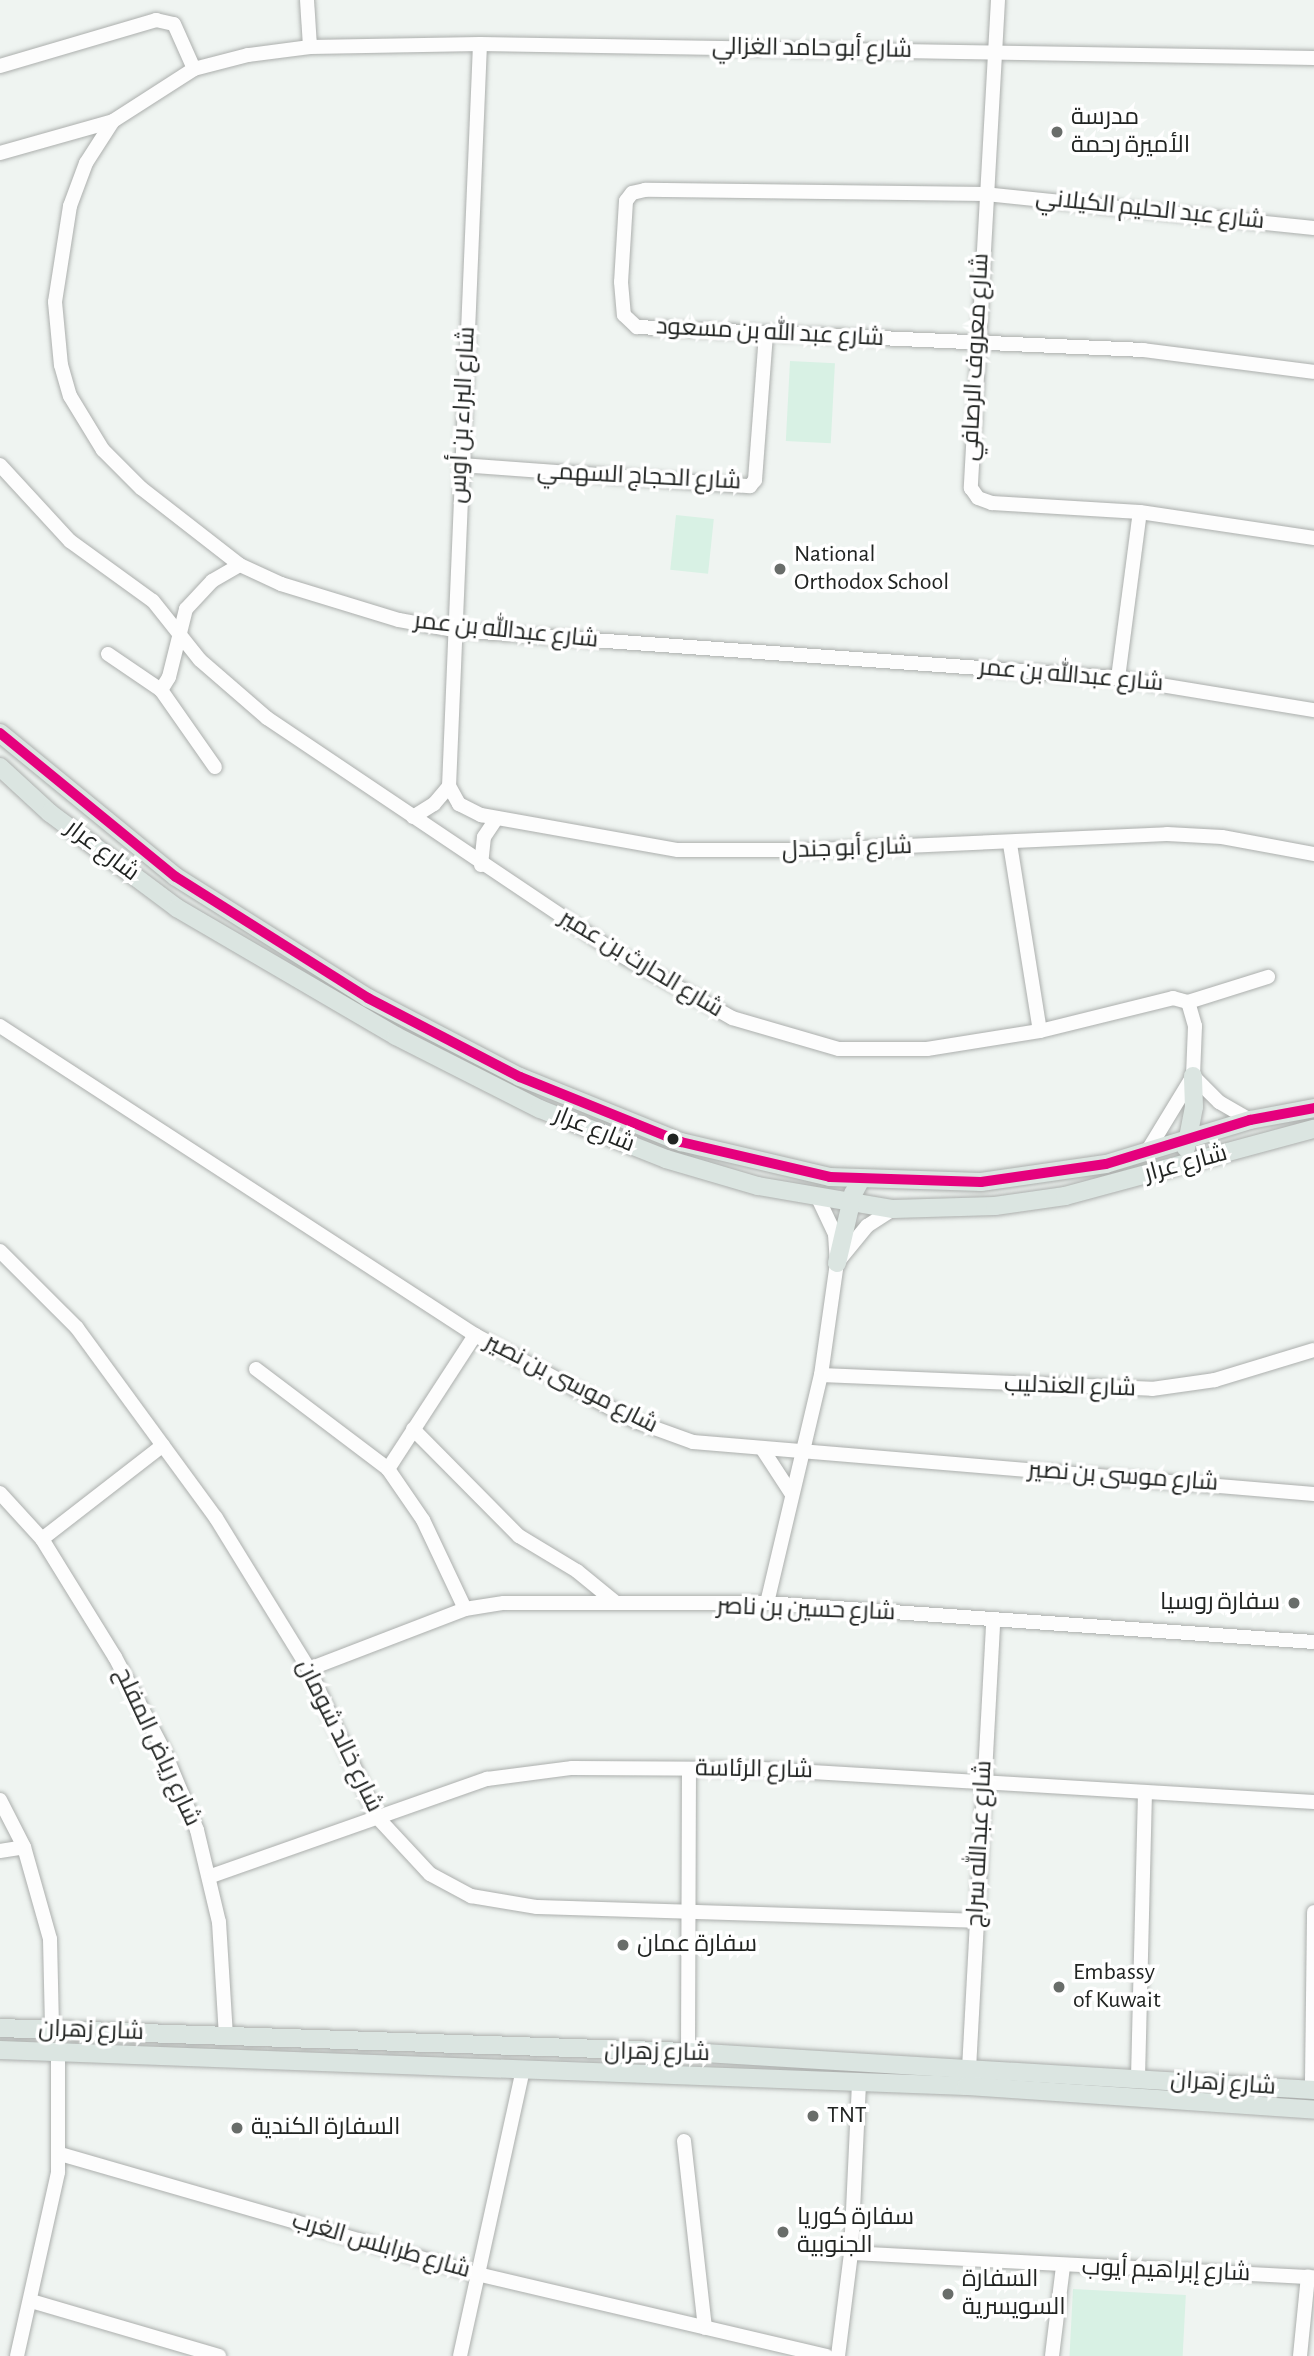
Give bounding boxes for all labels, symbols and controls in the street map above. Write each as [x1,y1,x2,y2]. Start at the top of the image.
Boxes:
street label: شارع أبو حامد الغزالي [712,33,912,65]
place label: مدرسة الأميرة رحمة [1071,104,1190,160]
marker: مدرسة الأميرة رحمة [1049,124,1065,140]
street label: شارع عبد الحليم الكيلاني [1034,184,1266,236]
street label: شارع معروف الرصافي [956,252,996,462]
street label: شارع عبد الله بن مسعود [655,313,885,353]
street label: شارع البراء بن أوس [444,326,482,504]
street label: شارع الحجاج السهمي [536,457,742,497]
place label: National Orthodox School [794,541,949,597]
marker: National Orthodox School [772,561,788,577]
street label: شارع عبدالله بن عمر [412,607,600,655]
street label: شارع عبدالله بن عمر [978,654,1164,698]
street label: شارع عرار [60,814,144,888]
street label: شارع أبو جندل [781,832,913,866]
street label: شارع الحارث بن عمير [554,904,728,1024]
street label: شارع عرار [549,1101,639,1159]
unlabelled marker [666,1132,680,1146]
street label: شارع عرار [1141,1139,1231,1189]
street label: شارع موسى بن نصير [480,1328,662,1440]
street label: شارع العندليب [1004,1370,1136,1404]
street label: شارع موسى بن نصير [1027,1456,1219,1498]
place label: سفارة روسيا [1160,1589,1280,1617]
street label: شارع حسين بن ناصر [716,1592,896,1628]
marker: سفارة روسيا [1286,1595,1302,1611]
street label: شارع خالد شومان [290,1655,388,1817]
street label: شارع رياض المفلح [108,1663,206,1831]
street label: شارع الرئاسة [695,1755,813,1785]
street label: شارع عبدالله سراج [961,1760,999,1928]
place label: سفارة عمان [637,1931,757,1959]
marker: سفارة عمان [615,1937,631,1953]
place label: Embassy of Kuwait [1073,1959,1161,2015]
marker: Embassy of Kuwait [1051,1979,1067,1995]
street label: شارع زهران [38,2015,144,2047]
street label: شارع زهران [604,2038,710,2068]
street label: شارع زهران [1169,2066,1277,2102]
place label: TNT [827,2102,867,2130]
marker: TNT [805,2108,821,2124]
place label: السفارة الكندية [251,2114,400,2142]
marker: السفارة الكندية [229,2120,245,2136]
place label: سفارة كوريا الجنوبية [797,2204,914,2260]
street label: شارع طرابلس الغرب [289,2207,473,2285]
marker: سفارة كوريا الجنوبية [775,2224,791,2240]
street label: شارع إبراهيم أيوب [1081,2254,1251,2288]
place label: السفارة السويسرية [962,2266,1066,2322]
marker: السفارة السويسرية [940,2286,956,2302]

